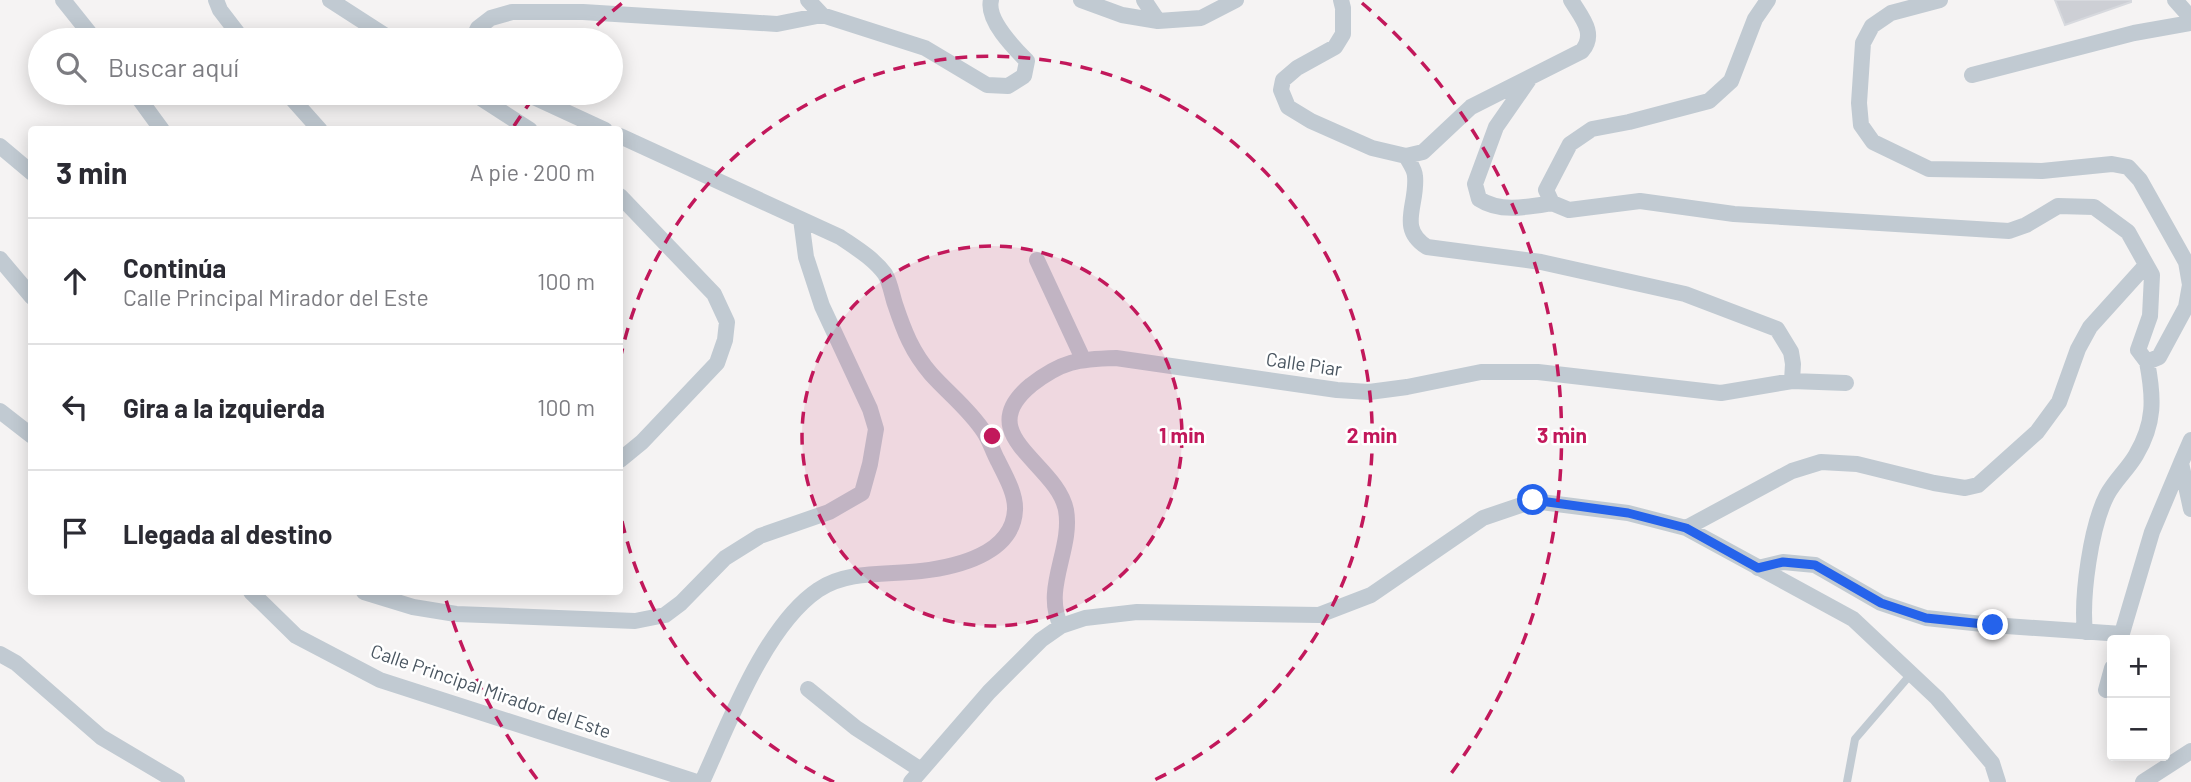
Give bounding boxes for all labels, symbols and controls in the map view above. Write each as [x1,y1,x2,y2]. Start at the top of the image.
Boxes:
search box [28,28,623,105]
icon: search [52,48,90,86]
text: Buscar aquí [108,51,239,82]
text: 3 min [56,154,127,190]
text: A pie · 200 m [470,158,595,186]
text: Continúa [123,252,226,283]
icon: ahead [56,262,94,300]
text: 100 m [537,267,595,295]
text: Calle Principal Mirador del Este [123,283,429,311]
street label: Calle Piar [1265,347,1344,380]
icon: left [56,388,94,426]
text: Gira a la izquierda [123,392,325,423]
text: 100 m [537,393,595,421]
text: 1 min [1159,422,1205,447]
text: 2 min [1347,422,1397,447]
text: 3 min [1537,422,1587,447]
centre of rings [980,424,1004,448]
route start [1517,484,1548,515]
icon: arrive [56,514,94,552]
text: Llegada al destino [123,518,332,549]
route end [1977,609,2008,640]
map controls [2107,635,2170,761]
button: + [2107,635,2170,698]
street label: Calle Principal Mirador del Este [368,639,614,743]
button: − [2107,698,2170,761]

